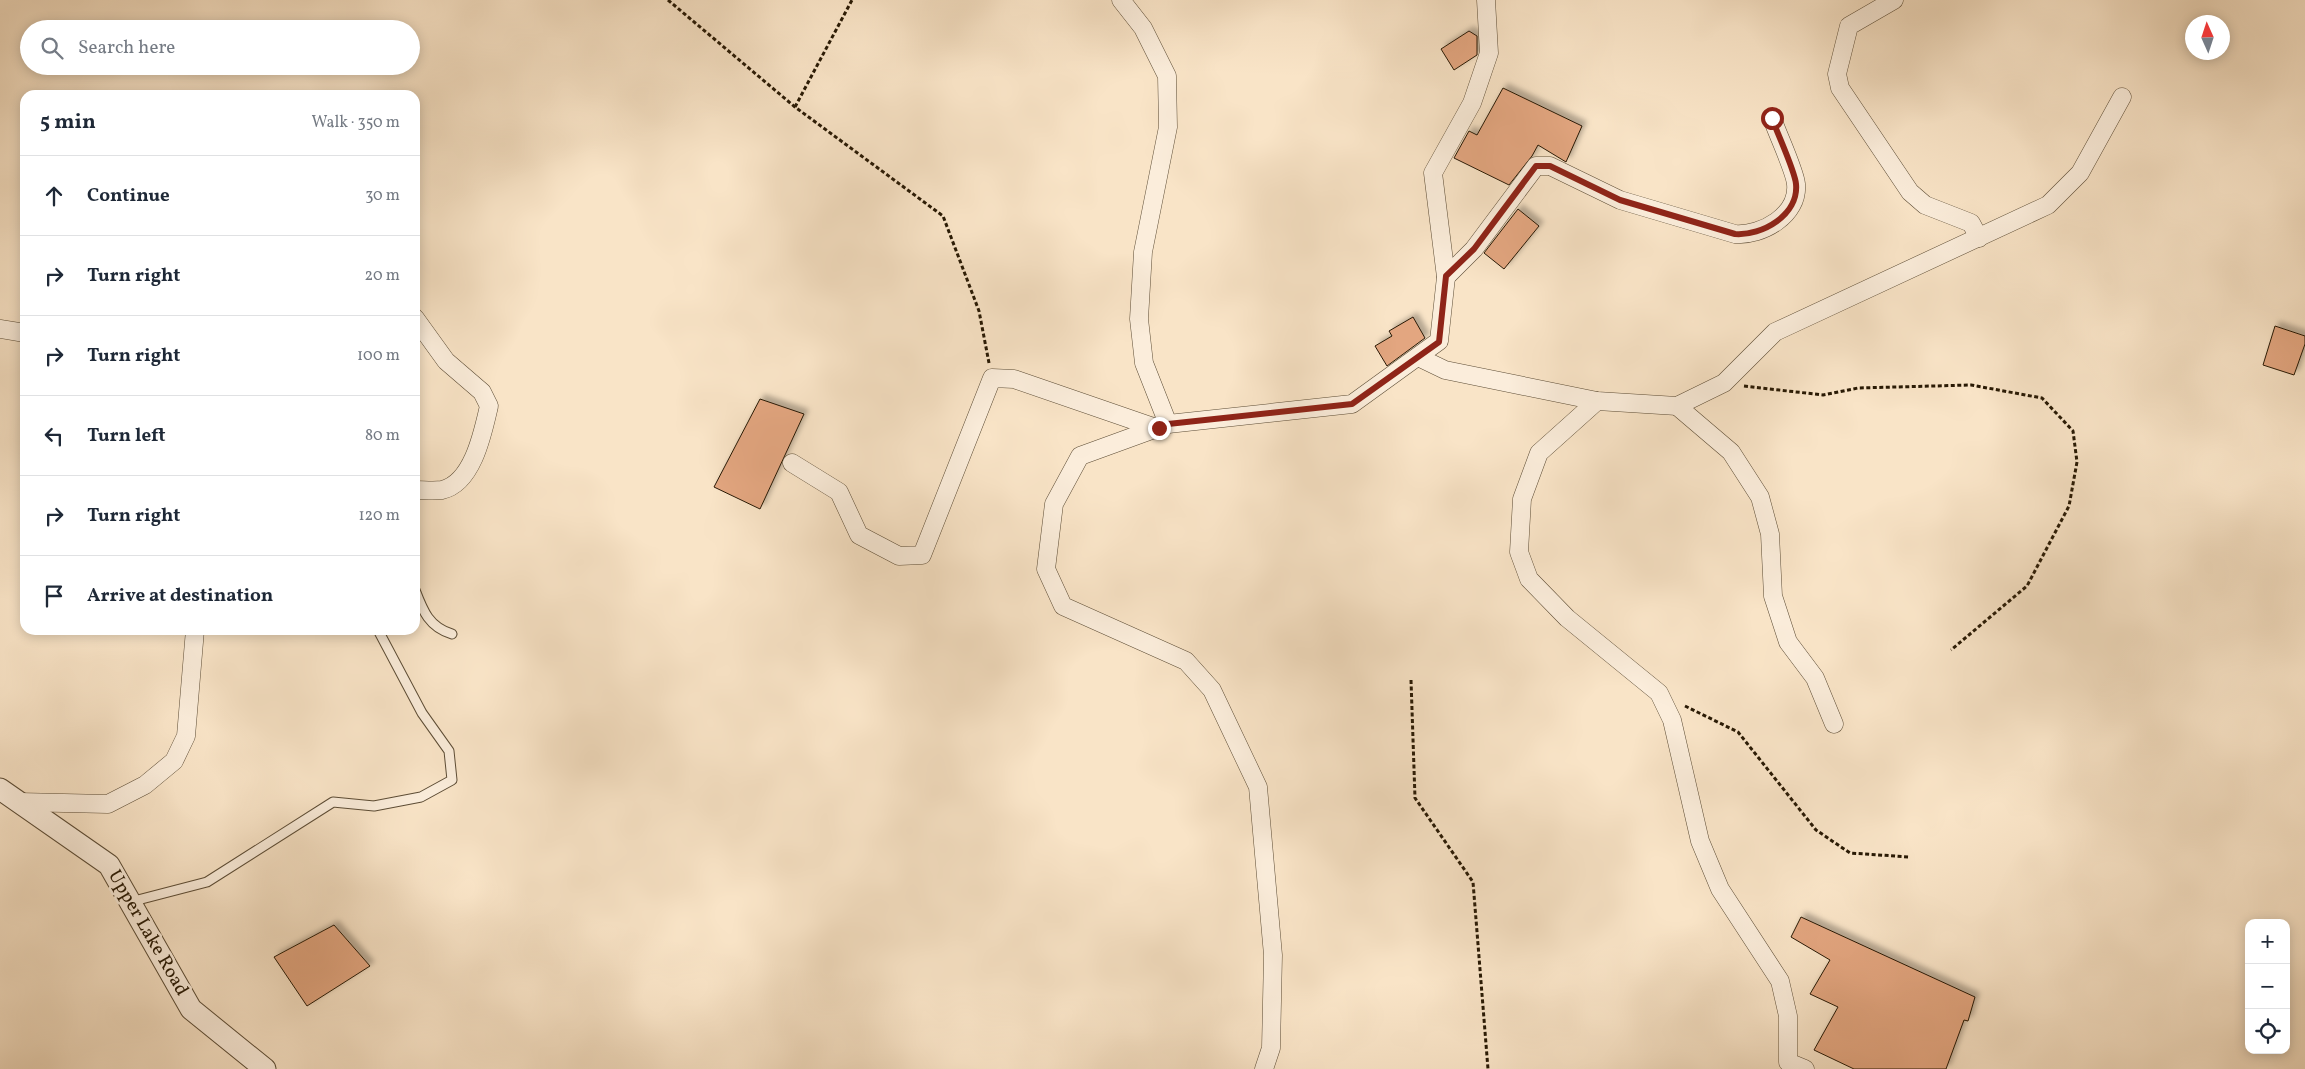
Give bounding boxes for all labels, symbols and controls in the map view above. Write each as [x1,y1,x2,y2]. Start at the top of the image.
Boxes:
north arrow [2185,15,2230,60]
search box [20,20,420,75]
icon: search [38,34,66,62]
text: Search here [78,35,175,61]
route start [1761,107,1784,130]
text: 5 min [40,108,96,137]
text: Walk · 350 m [312,112,400,134]
icon: ahead [40,182,68,210]
text: Continue [87,183,170,209]
text: 30 m [365,185,400,207]
icon: right [40,262,68,290]
text: Turn right [87,263,180,289]
text: 20 m [365,265,400,287]
icon: right [40,342,68,370]
text: Turn right [87,343,180,369]
text: 100 m [357,345,400,367]
route end [1148,417,1171,440]
icon: left [40,422,68,450]
text: Turn left [87,423,166,449]
text: 80 m [365,425,400,447]
icon: right [40,502,68,530]
text: Turn right [87,503,180,529]
text: 120 m [358,505,400,527]
icon: arrive [40,582,68,610]
text: Arrive at destination [87,583,273,609]
street label: Upper Lake Road [101,865,195,1001]
map controls [2245,919,2290,1054]
button: + [2245,919,2290,964]
button: − [2245,964,2290,1009]
button: locate [2245,1009,2290,1054]

